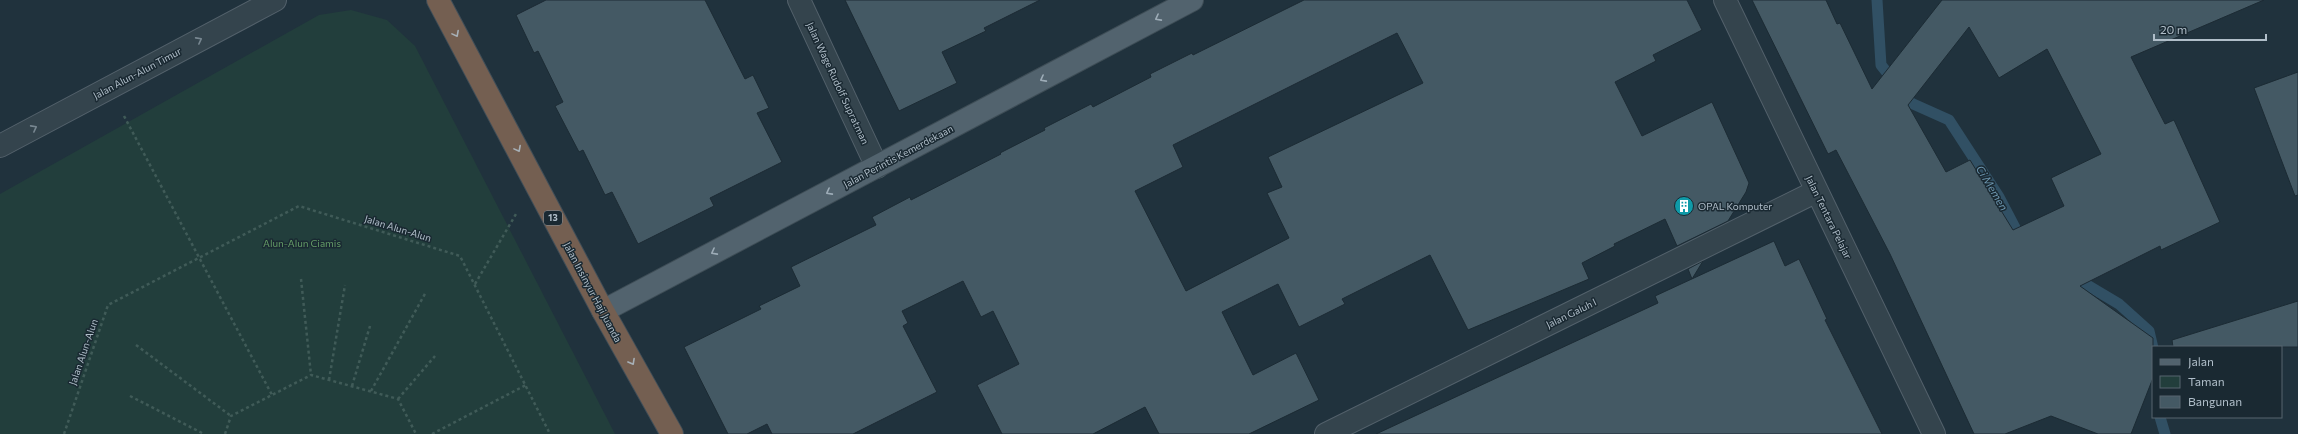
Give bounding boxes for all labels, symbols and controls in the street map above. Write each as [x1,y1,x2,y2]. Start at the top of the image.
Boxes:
one-way arrow [1154,13,1162,21]
scale bar [2154,16,2266,42]
street label: Jalan Wage Rudolf Supratman [804,20,872,146]
text: 20 m [2160,22,2187,36]
one-way arrow [452,30,459,38]
one-way arrow [194,38,202,45]
street label: Jalan Alun-Alun Timur [91,45,183,101]
one-way arrow [1040,74,1047,81]
street label: Jalan Perintis Kemerdekaan [841,122,955,190]
one-way arrow [30,125,38,132]
one-way arrow [513,145,520,152]
water label: Ci Memen [1974,163,2011,213]
street label: Jalan Tentara Pelajar [1804,173,1854,261]
one-way arrow [826,187,833,195]
building icon: OPAL Komputer [1673,195,1695,217]
place label: OPAL Komputer [1698,200,1772,212]
road number: 13 [544,211,562,225]
street label: Jalan Alun-Alun [363,212,433,244]
park label: Alun-Alun Ciamis [263,237,341,249]
street label: Jalan Insinyur Haji Juanda [561,240,625,344]
one-way arrow [711,248,718,255]
street label: Jalan Galuh I [1544,296,1598,330]
street label: Jalan Alun-Alun [66,317,100,387]
legend [2152,346,2282,418]
text: Jalan [2188,354,2214,369]
one-way arrow [627,358,634,366]
text: Taman [2188,374,2225,388]
text: Bangunan [2188,394,2242,408]

